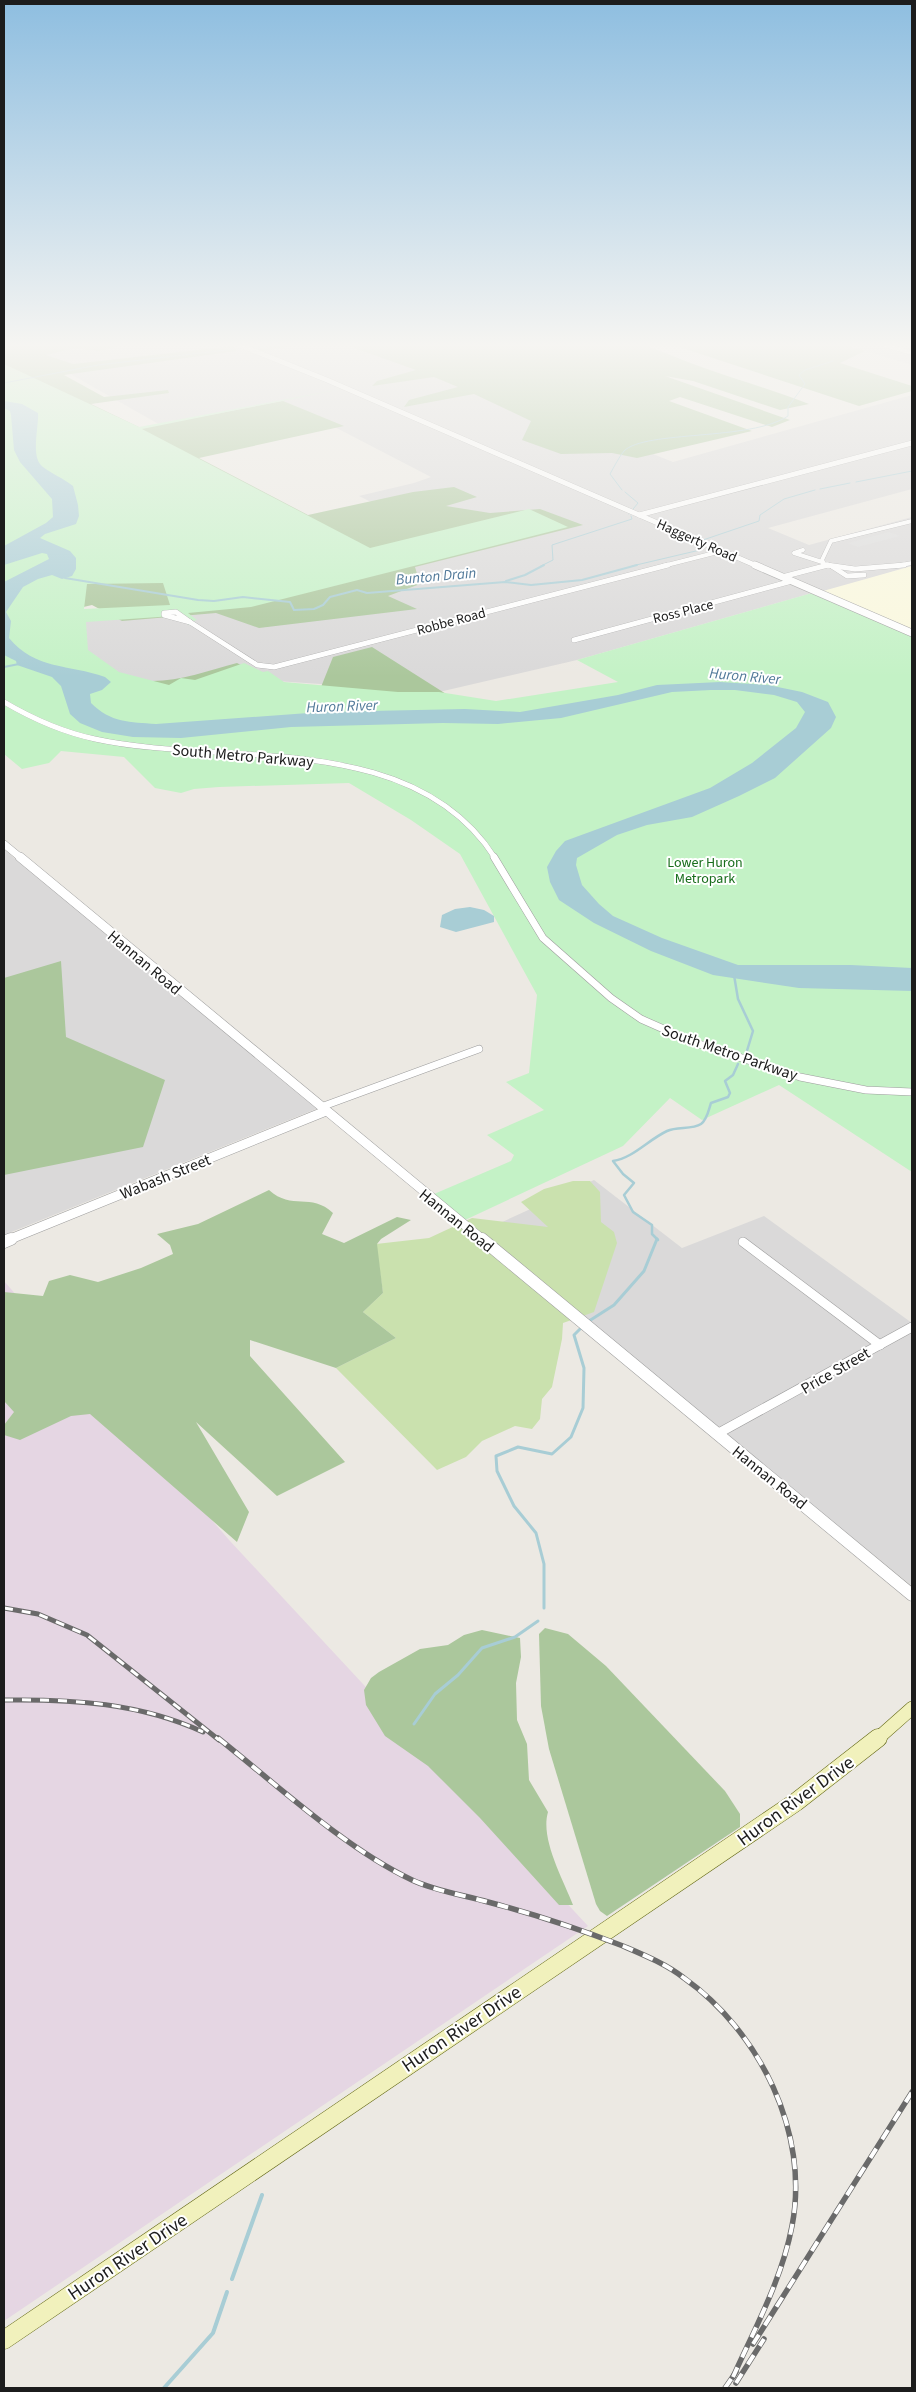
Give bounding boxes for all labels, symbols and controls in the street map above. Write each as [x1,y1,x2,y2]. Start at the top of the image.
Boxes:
street label: Haggerty Road [653,514,740,568]
water label: Bunton Drain [395,563,477,590]
street label: Ross Place [651,595,716,629]
street label: Robbe Road [415,603,488,641]
water label: Huron River [708,663,782,690]
water label: Huron River [306,695,379,718]
street label: South Metro Parkway [171,739,315,773]
park label: Lower Huron Metropark [667,853,743,889]
street label: Hannan Road [103,925,186,1000]
street label: South Metro Parkway [659,1019,801,1087]
street label: Wabash Street [117,1149,214,1205]
street label: Hannan Road [414,1184,498,1258]
street label: Price Street [797,1342,875,1400]
street label: Hannan Road [727,1441,811,1515]
street label: Huron River Drive [732,1749,860,1853]
street label: Huron River Drive [397,1979,527,2079]
street label: Huron River Drive [63,2207,193,2307]

